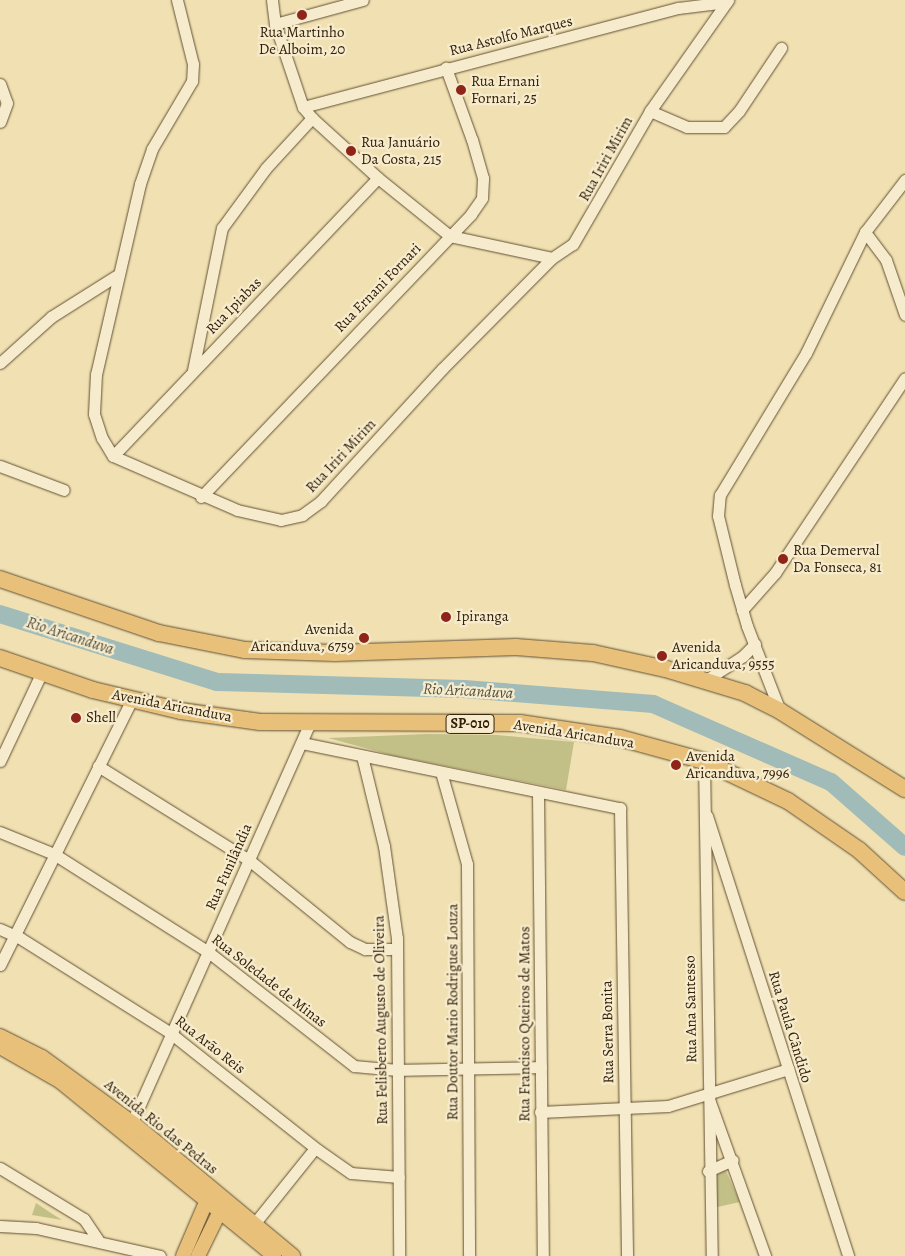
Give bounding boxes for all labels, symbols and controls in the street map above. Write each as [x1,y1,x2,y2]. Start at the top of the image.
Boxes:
marker: Rua Martinho De Alboim, 20 [296,9,308,21]
street label: Rua Astolfo Marques [447,12,575,60]
place label: Rua Martinho De Alboim, 20 [259,23,345,58]
place label: Rua Ernani Fornari, 25 [471,72,540,107]
marker: Rua Ernani Fornari, 25 [455,84,467,96]
street label: Rua Iriri Mirim [575,113,637,205]
place label: Rua Januário Da Costa, 215 [361,133,442,168]
marker: Rua Januário Da Costa, 215 [345,145,357,157]
street label: Rua Ernani Fornari [331,240,425,336]
street label: Rua Ipiabas [203,274,265,338]
street label: Rua Iriri Mirim [302,415,380,497]
place label: Rua Demerval Da Fonseca, 81 [793,541,882,576]
marker: Rua Demerval Da Fonseca, 81 [777,553,789,565]
place label: Ipiranga [456,608,509,626]
marker: Ipiranga [440,611,452,623]
water label: Rio Aricanduva [24,613,116,659]
place label: Avenida Aricanduva, 6759 [251,620,354,655]
marker: Avenida Aricanduva, 6759 [358,632,370,644]
place label: Avenida Aricanduva, 9555 [672,638,775,673]
marker: Avenida Aricanduva, 9555 [656,650,668,662]
water label: Rio Aricanduva [422,679,514,703]
street label: Avenida Aricanduva [111,686,233,726]
place label: Shell [86,709,116,727]
marker: Shell [70,712,82,724]
road number: SP-010 [445,712,495,736]
street label: Avenida Aricanduva [513,716,635,752]
place label: Avenida Aricanduva, 7996 [686,747,790,782]
marker: Avenida Aricanduva, 7996 [670,759,682,771]
street label: Rua Funilândia [202,821,256,913]
street label: Rua Doutor Mario Rodrigues Louza [444,904,462,1120]
street label: Rua Felisberto Augusto de Oliveira [370,915,392,1125]
street label: Rua Francisco Queiros de Matos [516,926,534,1122]
street label: Rua Soledade de Minas [208,931,330,1031]
street label: Rua Ana Santesso [681,955,701,1063]
street label: Rua Paula Cândido [764,969,816,1085]
street label: Rua Serra Bonita [598,980,618,1084]
street label: Rua Arão Reis [171,1012,249,1078]
street label: Avenida Rio das Pedras [101,1076,221,1178]

